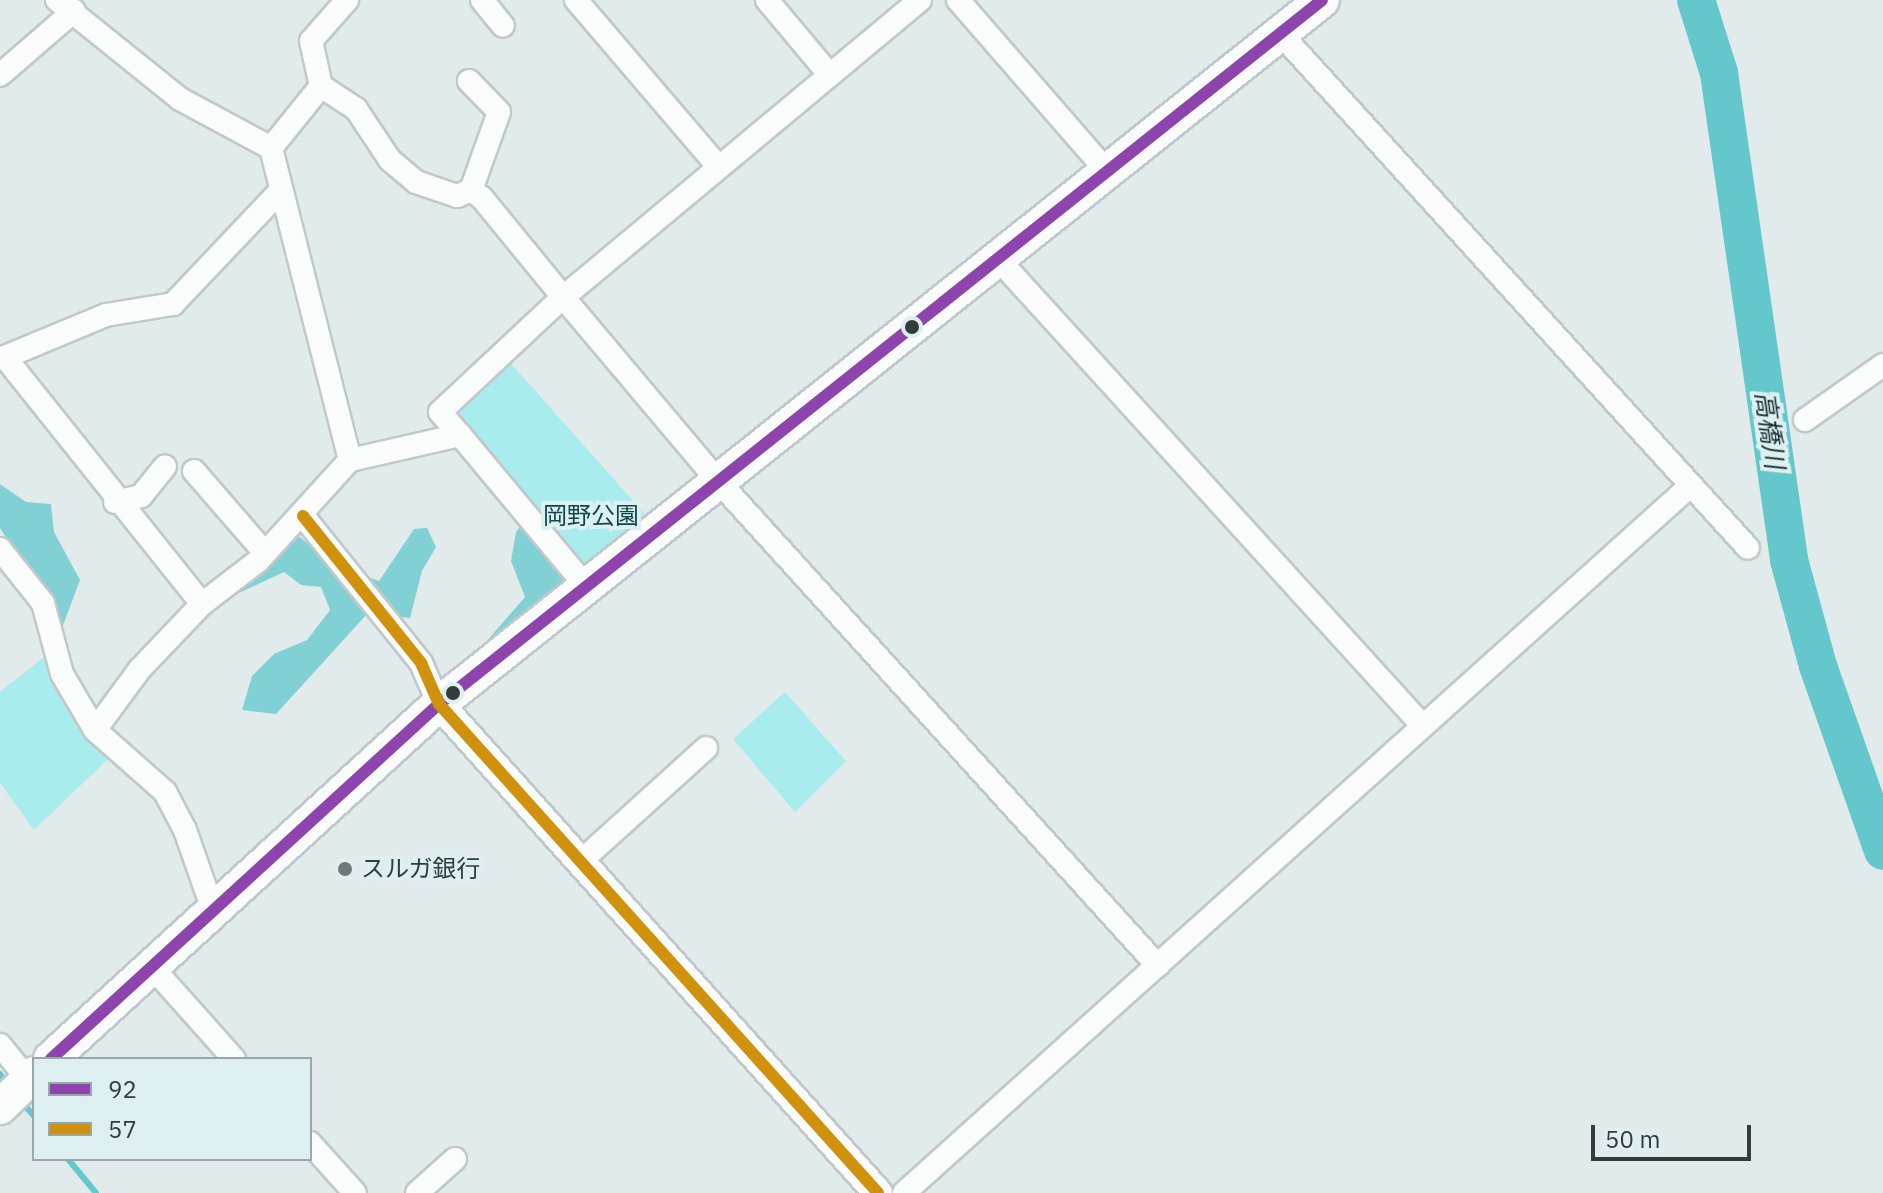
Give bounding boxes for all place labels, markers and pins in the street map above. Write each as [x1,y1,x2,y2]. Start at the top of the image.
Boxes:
unlabelled marker [904,319,920,335]
unlabelled marker [445,685,461,701]
place label: スルガ銀行 [361,855,481,883]
marker: スルガ銀行 [336,860,354,878]

